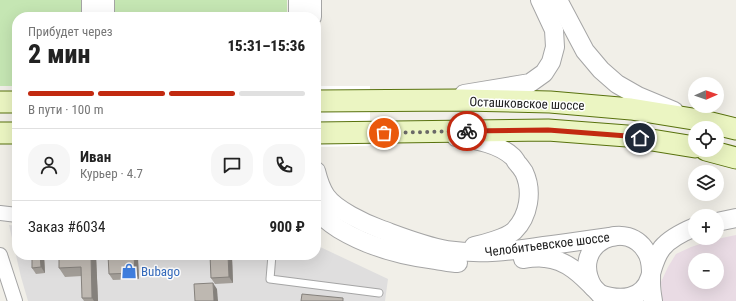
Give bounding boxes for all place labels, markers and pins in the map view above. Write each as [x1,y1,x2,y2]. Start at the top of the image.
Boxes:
pin [367,116,401,150]
pin [623,121,657,155]
shop icon: Bubago [120,262,138,280]
place label: Bubago [141,264,180,279]

